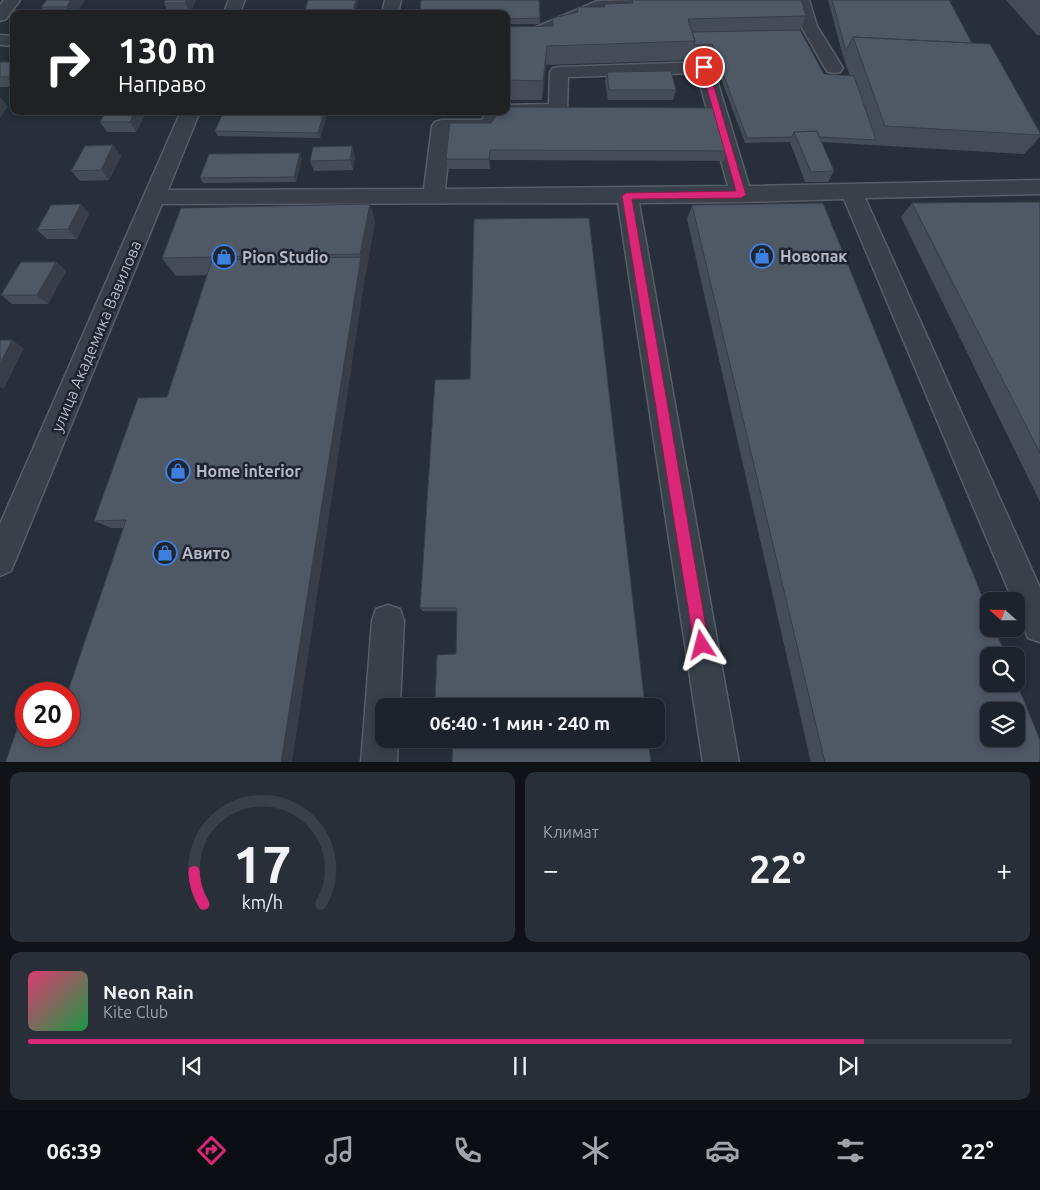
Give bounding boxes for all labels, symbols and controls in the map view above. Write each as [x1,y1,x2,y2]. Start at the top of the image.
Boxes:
icon: right [35,30,100,95]
text: 130 m [118,30,216,70]
pin [683,46,725,88]
icon: arrive [690,53,718,81]
text: Направо [118,71,206,96]
street label: улица Академика Вавилова [47,238,145,434]
shop icon: Новопак [749,243,775,269]
shop icon: Pion Studio [211,244,237,270]
place label: Новопак [780,247,847,265]
place label: Pion Studio [242,248,328,266]
shop icon: Home interior [165,458,191,484]
place label: Home interior [196,462,301,480]
shop icon: Авито [152,540,178,566]
place label: Авито [182,544,230,562]
north arrow [980,592,1025,638]
map controls [980,592,1025,747]
position arrow [675,618,727,670]
button: search [980,647,1025,692]
speed limit sign: 20 [15,682,80,747]
button: layers [980,702,1025,747]
text: 06:40 · 1 мин · 240 m [430,712,610,734]
text: Климат [543,823,599,841]
text: 17 [233,835,292,893]
text: 22° [749,848,806,890]
text: − [543,854,559,885]
text: + [996,854,1012,885]
text: km/h [242,892,283,912]
text: Neon Rain [103,981,194,1003]
text: Kite Club [103,1003,168,1021]
icon: previous [178,1052,206,1080]
icon: pause [506,1052,534,1080]
icon: next [834,1052,862,1080]
icon: directions [194,1133,229,1168]
icon: music [322,1133,357,1168]
icon: phone [450,1133,485,1168]
icon: climate [578,1133,613,1168]
icon: car [705,1133,740,1168]
icon: filters [833,1133,868,1168]
text: 06:39 [46,1138,101,1163]
text: 22° [961,1138,994,1163]

